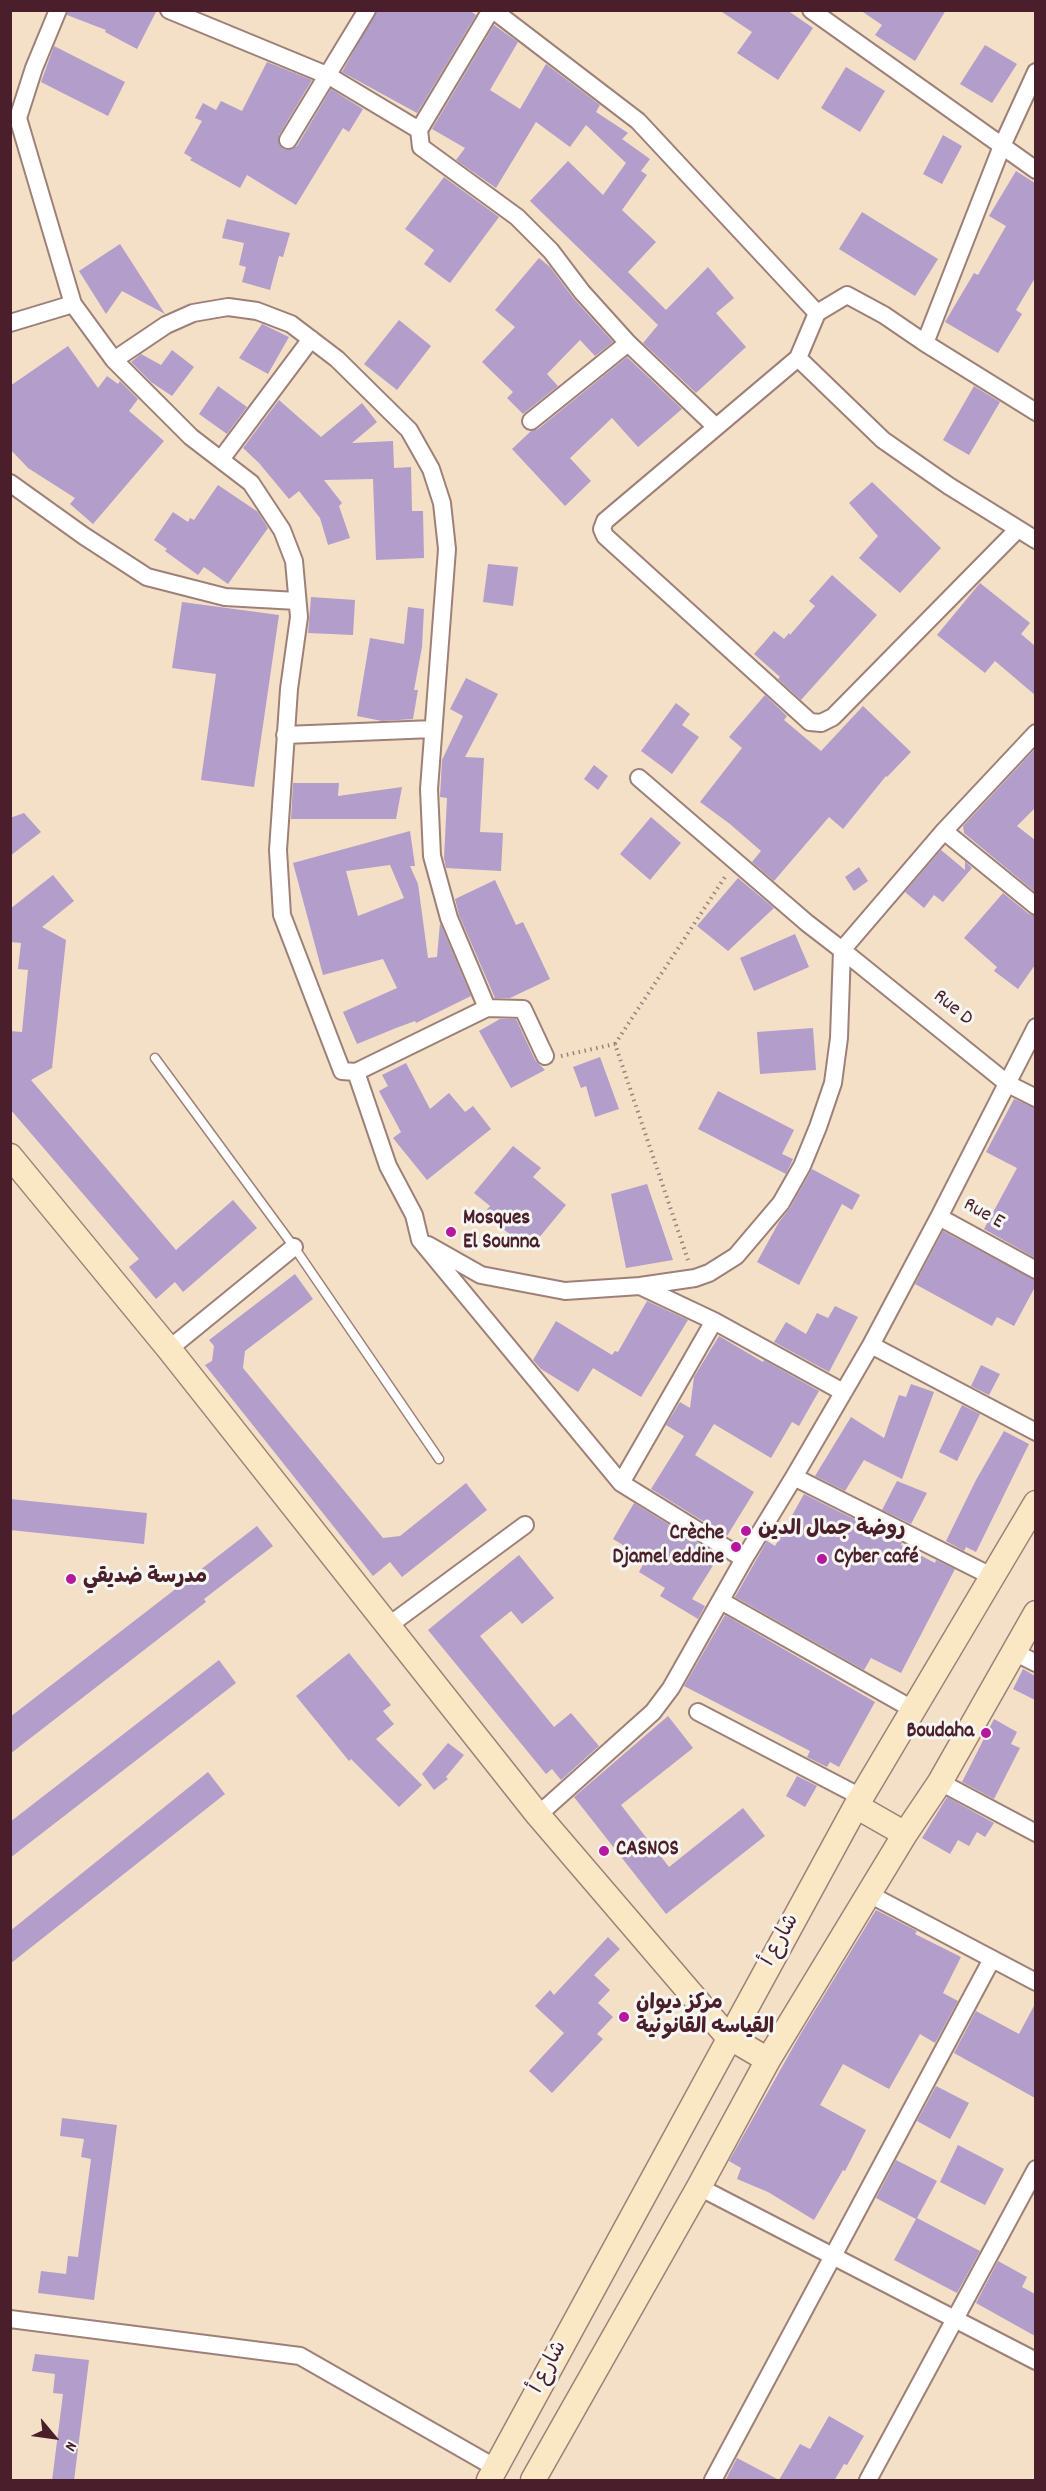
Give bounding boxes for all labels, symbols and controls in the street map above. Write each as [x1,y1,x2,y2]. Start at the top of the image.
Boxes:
street label: Rue D [927,985,977,1033]
street label: Rue E [958,1194,1008,1236]
place label: Mosques El Sounna [463,1207,539,1257]
marker: Mosques El Sounna [444,1225,458,1239]
place label: روضة جمال الدين [758,1518,905,1544]
place label: Crèche Djamel eddine [613,1522,724,1572]
marker: روضة جمال الدين [739,1524,753,1538]
marker: Crèche Djamel eddine [729,1540,743,1554]
place label: Cyber café [834,1546,919,1572]
marker: Cyber café [815,1552,829,1566]
place label: مدرسة ضديقي [83,1566,207,1592]
marker: مدرسة ضديقي [64,1572,78,1586]
place label: Boudaha [906,1720,974,1746]
marker: Boudaha [979,1726,993,1740]
place label: CASNOS [616,1838,679,1864]
marker: CASNOS [597,1844,611,1858]
street label: شارع أ [758,1911,806,1971]
place label: مركز ديوان القياسه القانونية [636,1992,774,2042]
marker: مركز ديوان القياسه القانونية [617,2010,631,2024]
street label: شارع أ [526,2338,574,2398]
north arrow [24,2407,84,2467]
text: N [58,2437,82,2455]

